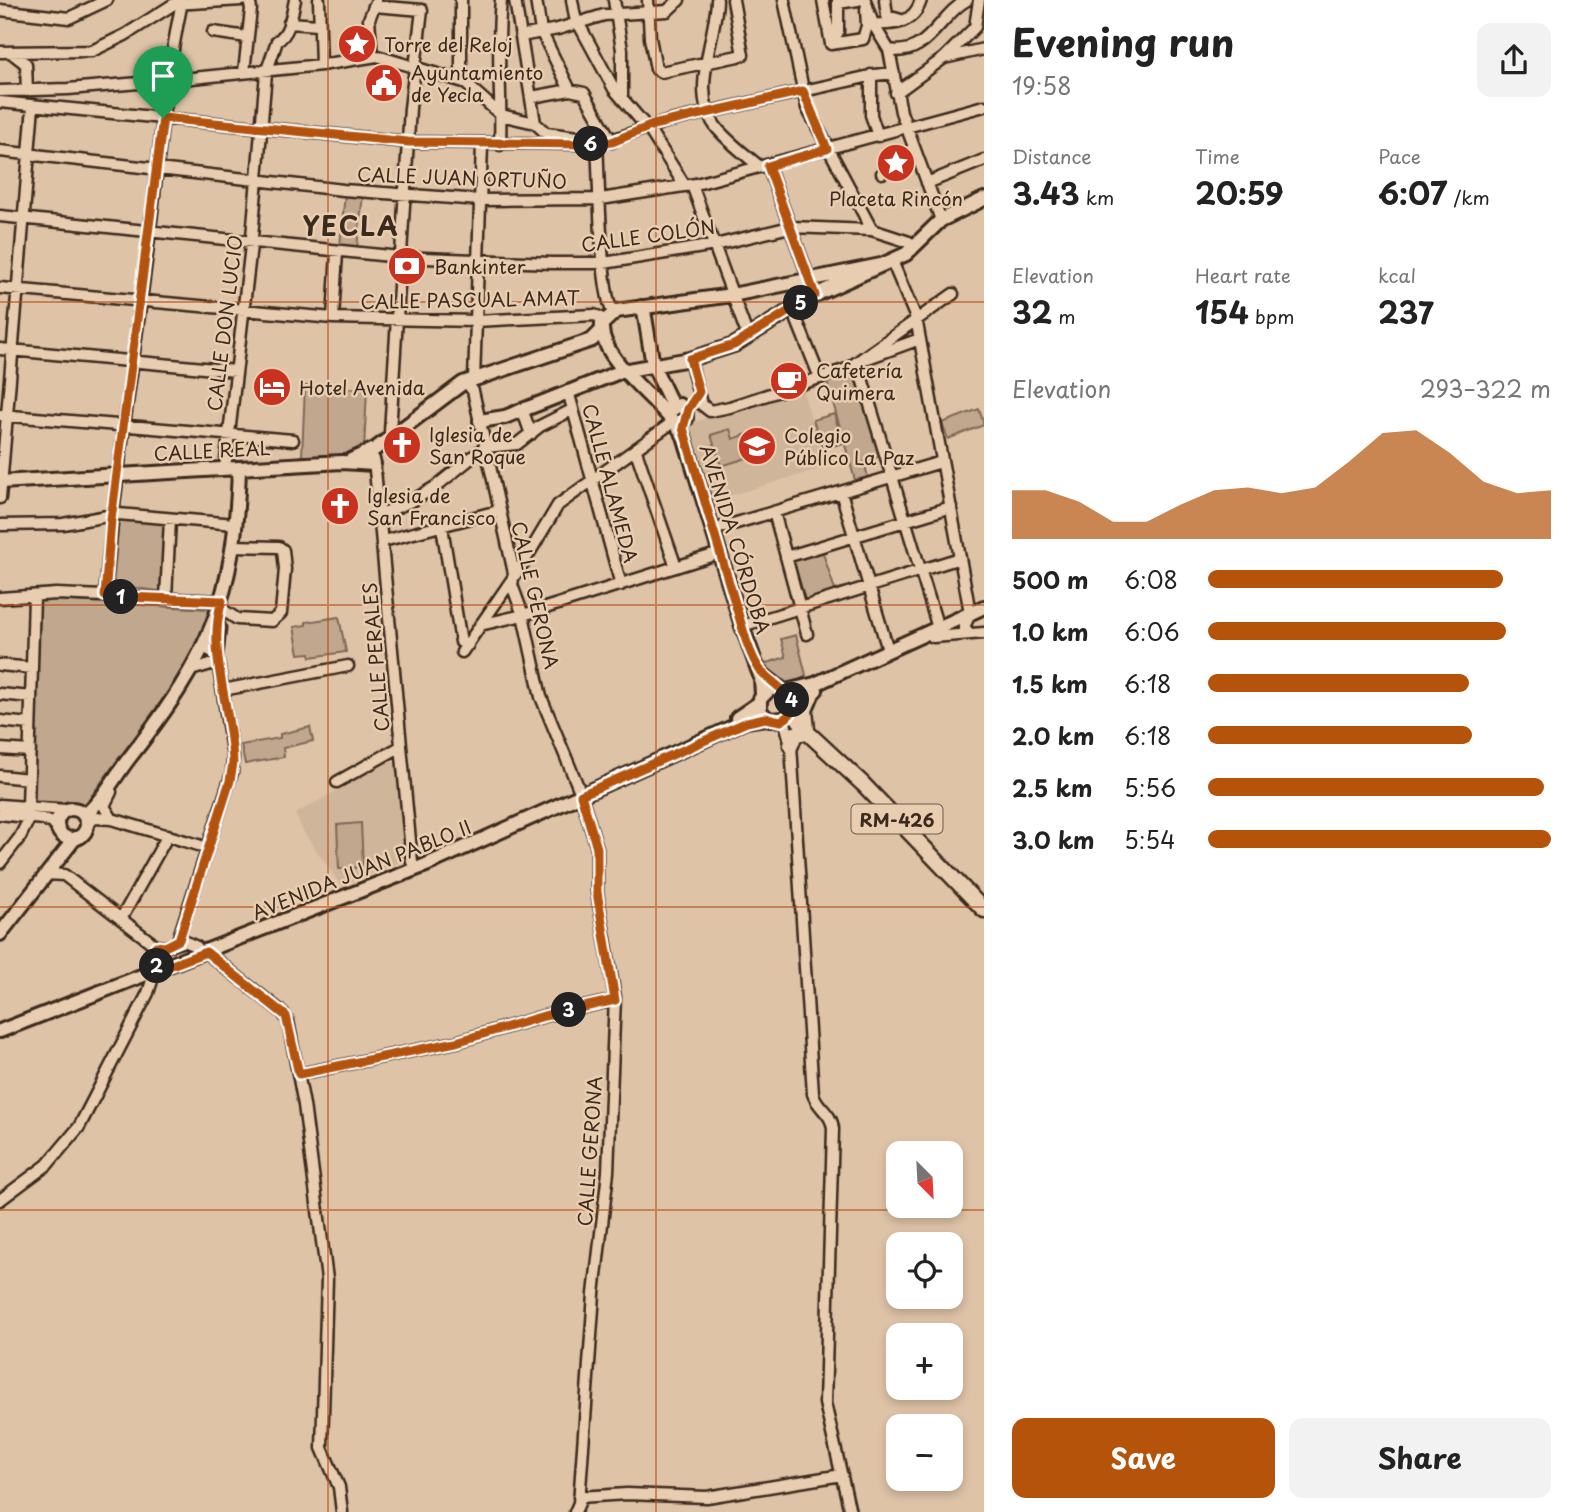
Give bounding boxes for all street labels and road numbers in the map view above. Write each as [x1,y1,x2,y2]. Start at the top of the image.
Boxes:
street label: CALLE JUAN ORTUÑO [356,159,568,195]
street label: CALLE COLÓN [579,212,717,258]
street label: CALLE DON LUCIO [199,233,249,413]
street label: CALLE PASCUAL AMAT [360,283,580,315]
street label: CALLE ALAMEDA [576,400,646,566]
street label: CALLE REAL [153,433,271,467]
street label: AVENIDA CÓRDOBA [694,441,778,637]
street label: CALLE GERONA [505,518,567,672]
street label: CALLE PERALES [355,581,395,733]
road number: RM-426 [852,804,942,834]
street label: AVENIDA JUAN PABLO II [247,812,475,926]
street label: CALLE GERONA [570,1075,608,1227]

